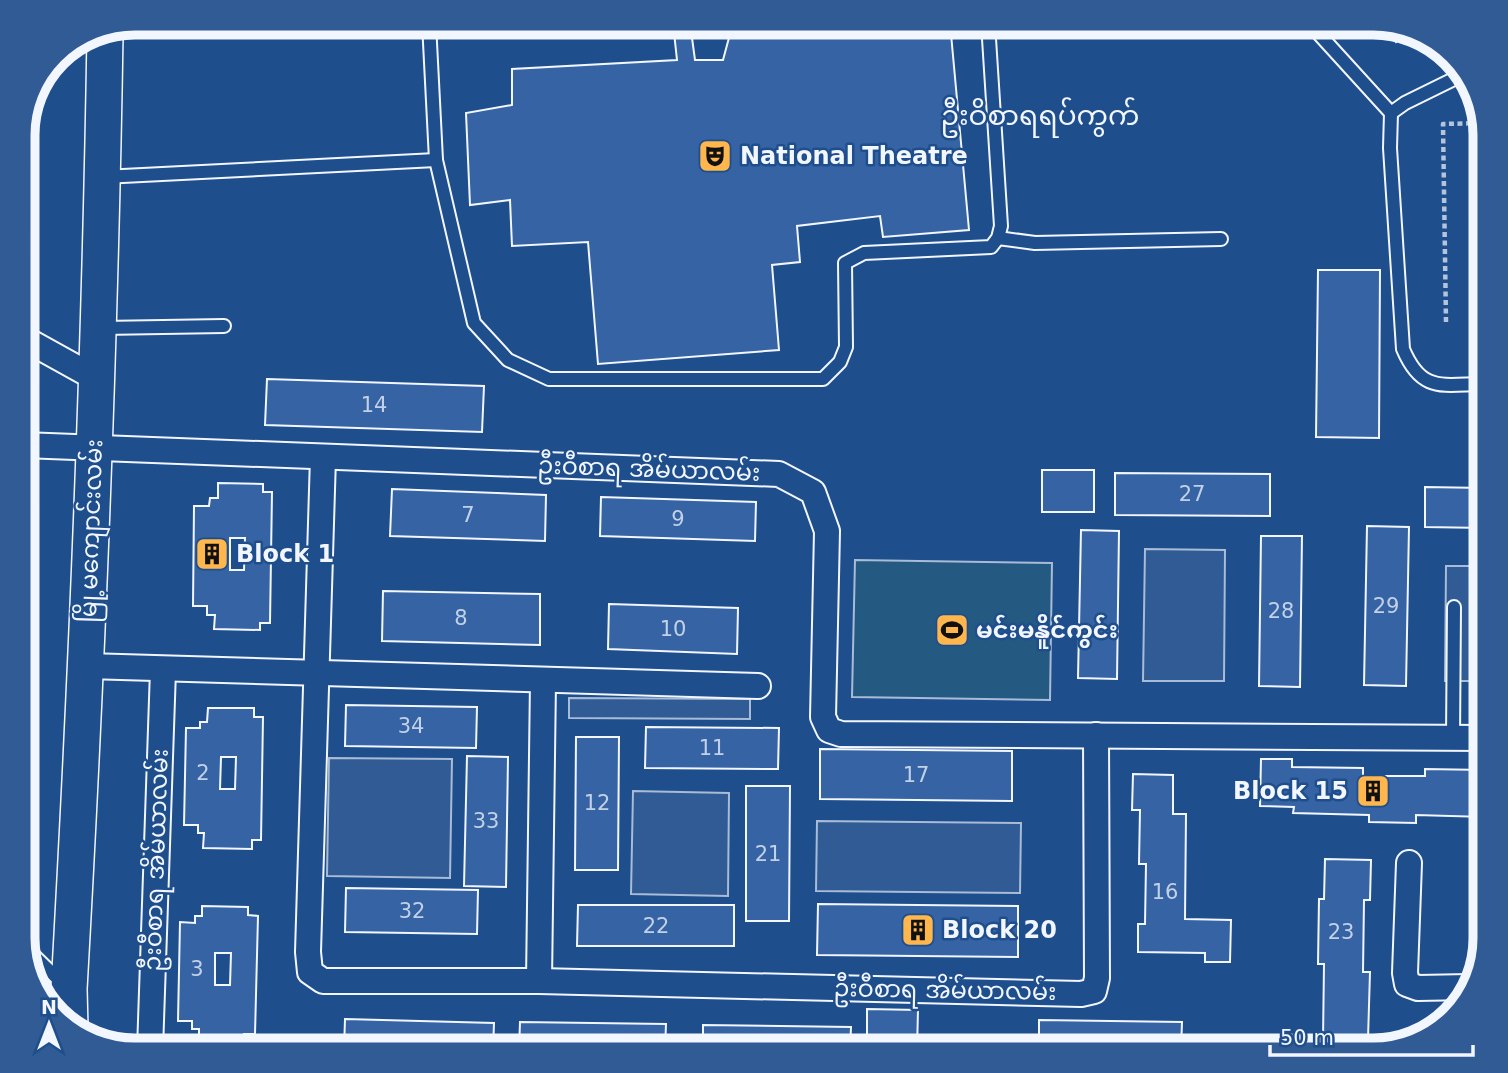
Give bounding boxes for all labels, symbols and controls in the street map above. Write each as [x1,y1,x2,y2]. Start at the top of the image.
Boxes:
district label: ဦးဝိစာရရပ်ကွက် [940,97,1140,138]
theatre icon: National Theatre [696,137,734,175]
place label: National Theatre [740,142,968,170]
house number: 14 [361,393,387,417]
street label: မြို့မကျောင်းလမ်း [72,439,113,623]
street label: ဦးဝီစာရ အိမ်ယာလမ်း [537,449,761,492]
house number: 27 [1179,482,1205,506]
house number: 7 [461,503,475,527]
house number: 9 [671,507,685,531]
building icon: Block 1 [193,535,231,573]
place label: Block 1 [236,540,334,568]
house number: 29 [1373,594,1399,618]
house number: 28 [1268,599,1294,623]
house number: 8 [454,606,468,630]
sports icon: မင်းမနိူင်ကွင်း [933,611,971,649]
place label: မင်းမနိူင်ကွင်း [976,614,1118,649]
house number: 10 [660,617,686,641]
house number: 34 [398,714,424,738]
house number: 11 [699,736,725,760]
street label: ဦးဝီစာရ အိမ်ယာလမ်း [136,748,179,972]
house number: 2 [196,761,210,785]
house number: 17 [903,763,929,787]
building icon: Block 15 [1354,772,1392,810]
place label: Block 15 [1233,777,1348,805]
house number: 12 [584,791,610,815]
house number: 33 [473,809,499,833]
house number: 21 [755,842,781,866]
house number: 16 [1152,880,1178,904]
house number: 32 [399,899,425,923]
building icon: Block 20 [899,911,937,949]
house number: 22 [643,914,669,938]
place label: Block 20 [942,916,1057,944]
house number: 23 [1328,920,1354,944]
house number: 3 [190,957,204,981]
street label: ဦးဝီစာရ အိမ်ယာလမ်း [833,972,1057,1011]
north arrow [14,989,84,1059]
text: N [41,996,57,1018]
scale bar [1270,1014,1473,1058]
text: 50 m [1280,1026,1334,1050]

